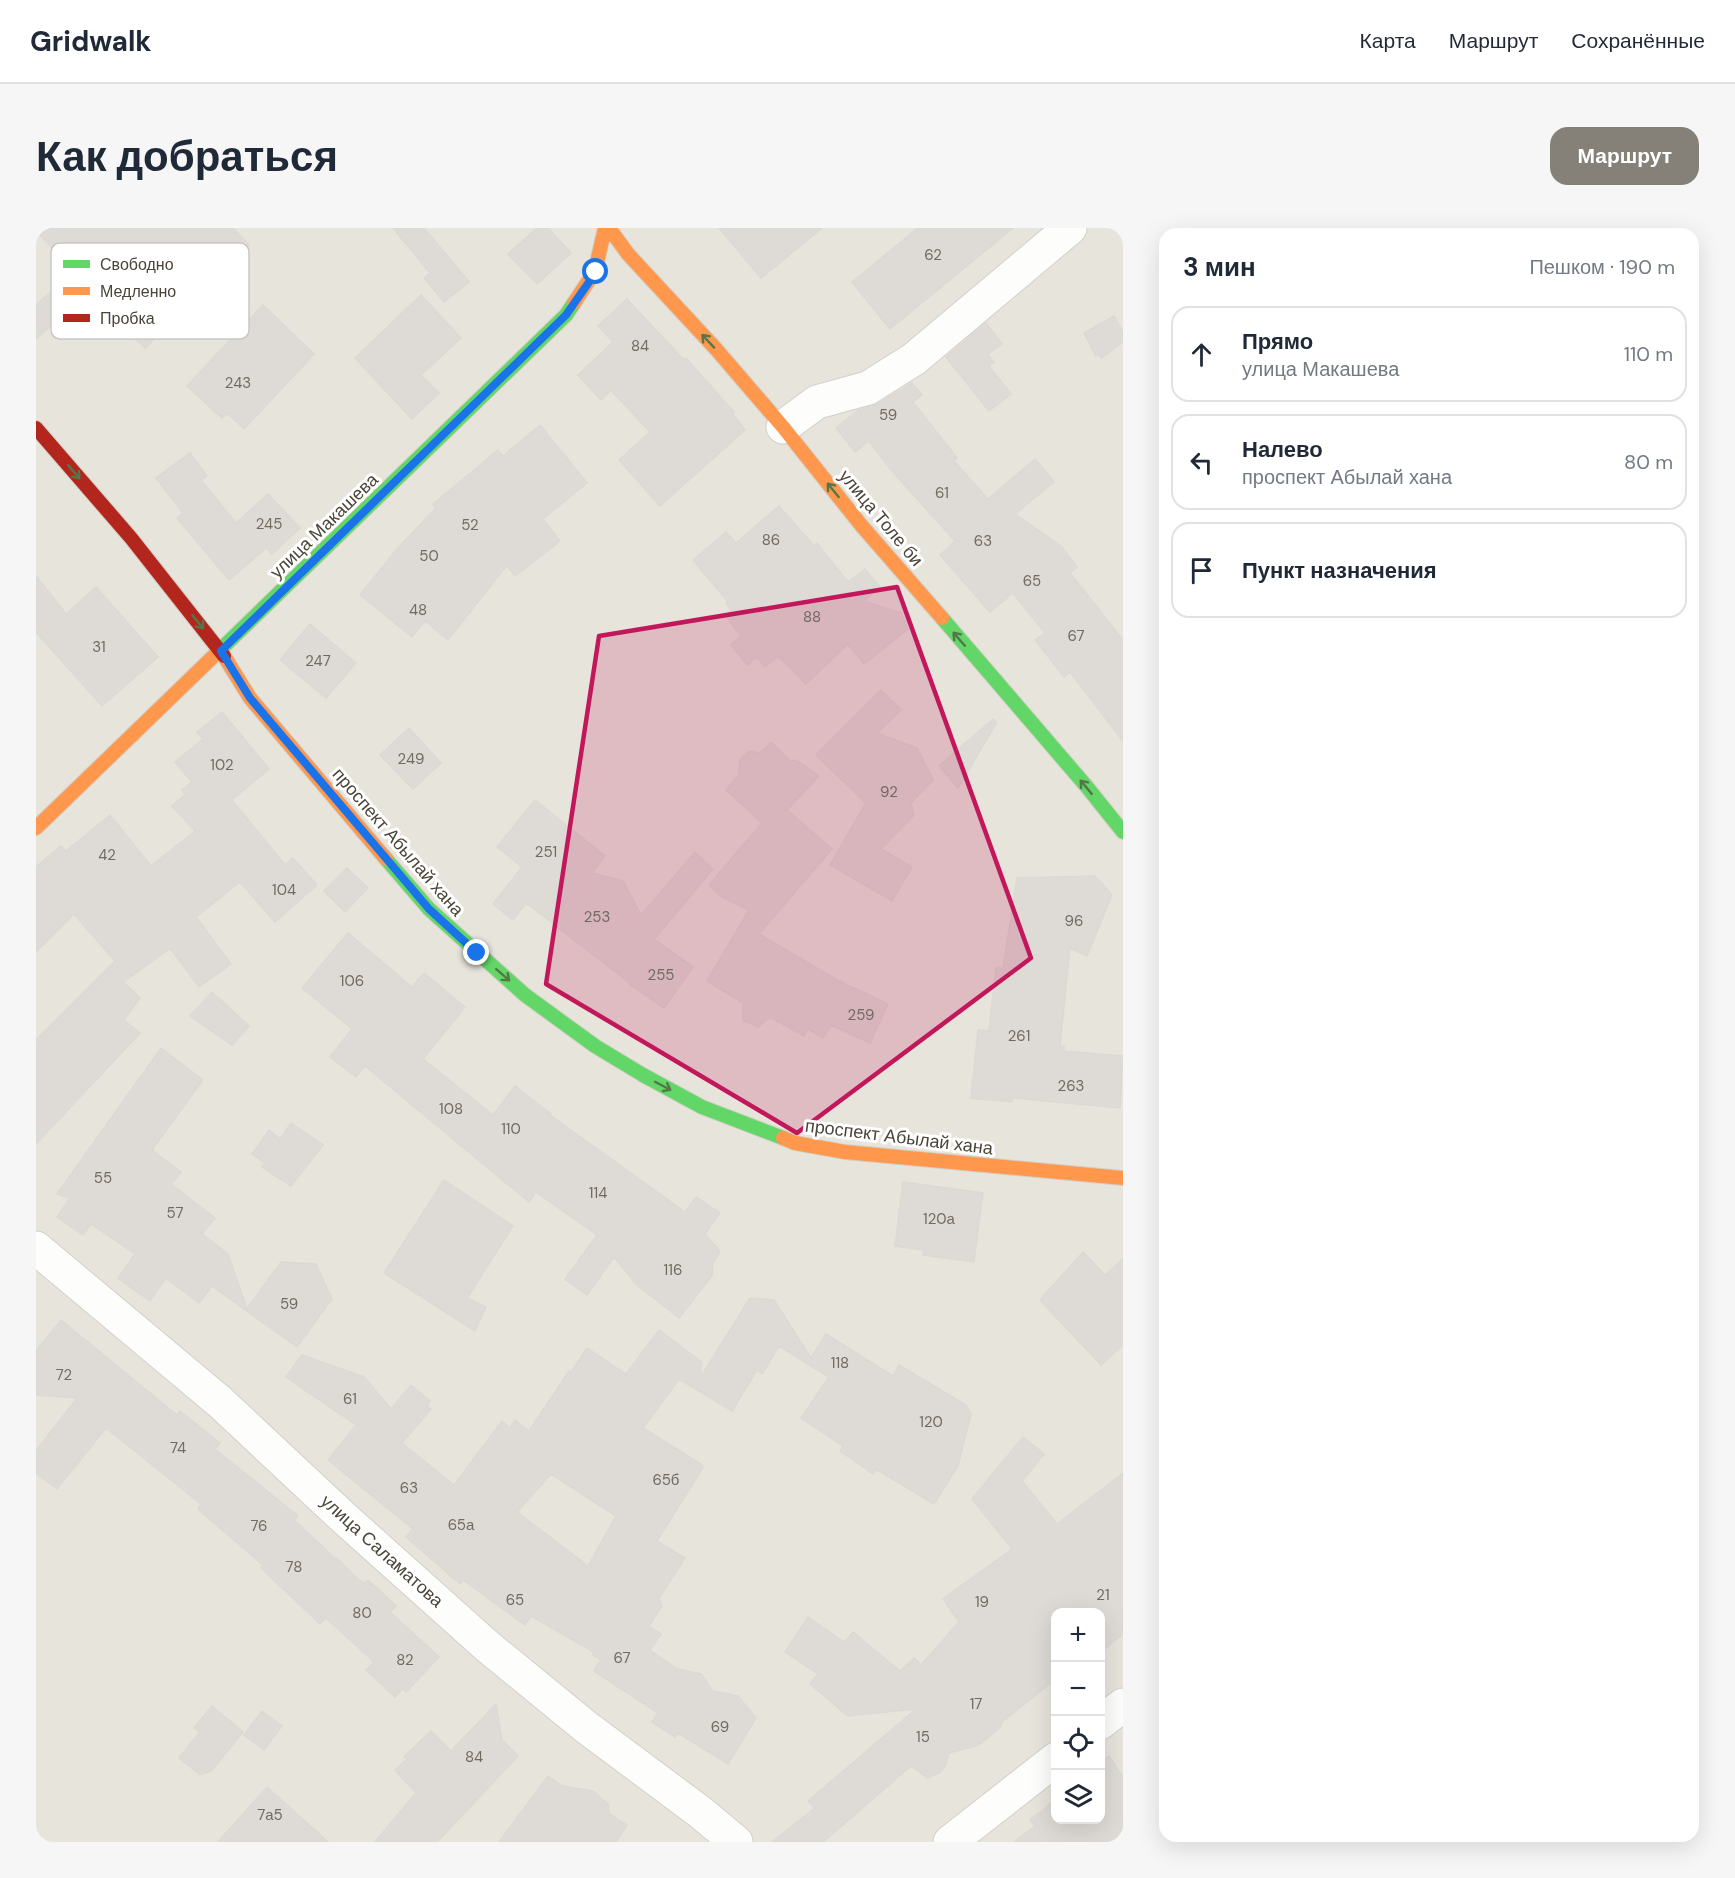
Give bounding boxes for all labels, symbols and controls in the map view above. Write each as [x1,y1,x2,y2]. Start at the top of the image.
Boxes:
text: Gridwalk [30,23,152,60]
text: Карта [1360,27,1416,55]
text: Маршрут [1449,27,1538,55]
text: Сохранённые [1571,27,1705,55]
button: Маршрут [1550,127,1699,185]
text: Как добраться [36,129,338,184]
legend [51,243,249,339]
house number: 62 [924,245,942,265]
text: 3 мин [1183,250,1256,284]
text: Свободно [100,254,174,275]
text: Пешком · 190 m [1529,254,1675,280]
route start [582,258,608,284]
text: Медленно [100,281,176,302]
text: Пробка [100,308,155,329]
text: Прямо [1242,327,1313,356]
one-way arrow [701,333,715,348]
house number: 84 [631,336,649,356]
icon: ahead [1185,338,1218,371]
text: 110 m [1624,341,1673,367]
text: улица Макашева [1242,356,1399,382]
house number: 243 [225,373,251,393]
house number: 59 [879,405,897,425]
text: Налево [1242,435,1323,464]
icon: left [1185,446,1218,479]
text: 80 m [1624,449,1673,475]
one-way arrow [67,464,81,479]
text: проспект Абылай хана [1242,464,1452,490]
street label: улица Толе би [834,465,928,571]
street label: улица Макашева [265,468,384,584]
one-way arrow [827,482,840,498]
house number: 61 [935,483,949,503]
house number: 245 [256,514,282,534]
house number: 52 [461,515,479,535]
house number: 86 [762,530,780,550]
house number: 63 [974,531,992,551]
house number: 50 [419,546,439,566]
icon: arrive [1185,554,1218,587]
text: Пункт назначения [1242,556,1437,585]
house number: 65 [1023,571,1041,591]
house number: 48 [409,600,427,620]
house number: 88 [803,607,821,627]
one-way arrow [192,614,205,630]
house number: 67 [1067,626,1085,646]
one-way arrow [953,631,966,647]
house number: 31 [92,637,106,657]
house number: 247 [305,651,331,671]
house number: 249 [398,749,424,769]
house number: 102 [210,755,234,775]
street label: проспект Абылай хана [327,763,470,922]
one-way arrow [1079,780,1093,795]
house number: 92 [880,782,898,802]
house number: 251 [535,842,557,862]
house number: 42 [98,845,116,865]
house number: 104 [272,880,296,900]
house number: 253 [584,907,610,927]
house number: 96 [1065,911,1083,931]
route end [463,939,489,965]
house number: 255 [648,965,674,985]
one-way arrow [495,969,511,982]
house number: 106 [340,971,364,991]
house number: 259 [848,1005,874,1025]
house number: 261 [1008,1026,1030,1046]
house number: 263 [1058,1076,1084,1096]
one-way arrow [654,1080,671,1092]
house number: 108 [439,1099,463,1119]
street label: проспект Абылай хана [804,1114,995,1161]
house number: 110 [501,1119,521,1139]
house number: 55 [94,1168,112,1188]
house number: 114 [589,1183,607,1203]
house number: 57 [167,1203,183,1223]
house number: 120а [923,1209,956,1229]
house number: 116 [664,1260,682,1280]
house number: 59 [280,1294,298,1314]
house number: 118 [831,1353,849,1373]
house number: 72 [56,1365,72,1385]
house number: 61 [343,1389,357,1409]
house number: 120 [919,1412,943,1432]
house number: 74 [170,1438,186,1458]
house number: 65б [653,1470,679,1490]
house number: 63 [400,1478,418,1498]
street label: улица Саламатова [315,1489,449,1613]
house number: 65а [448,1515,475,1535]
house number: 76 [250,1516,268,1536]
house number: 78 [286,1557,302,1577]
house number: 21 [1096,1585,1110,1605]
house number: 65 [506,1590,524,1610]
house number: 19 [975,1592,989,1612]
house number: 80 [352,1603,372,1623]
map controls [1051,1608,1105,1824]
button: + [1051,1608,1105,1662]
house number: 67 [613,1648,631,1668]
house number: 82 [396,1650,414,1670]
button: − [1051,1662,1105,1716]
house number: 17 [970,1694,982,1714]
button: locate [1051,1716,1105,1770]
house number: 69 [711,1717,729,1737]
house number: 15 [916,1727,930,1747]
house number: 84 [465,1747,483,1767]
button: layers [1051,1770,1105,1824]
house number: 7а5 [257,1805,283,1825]

